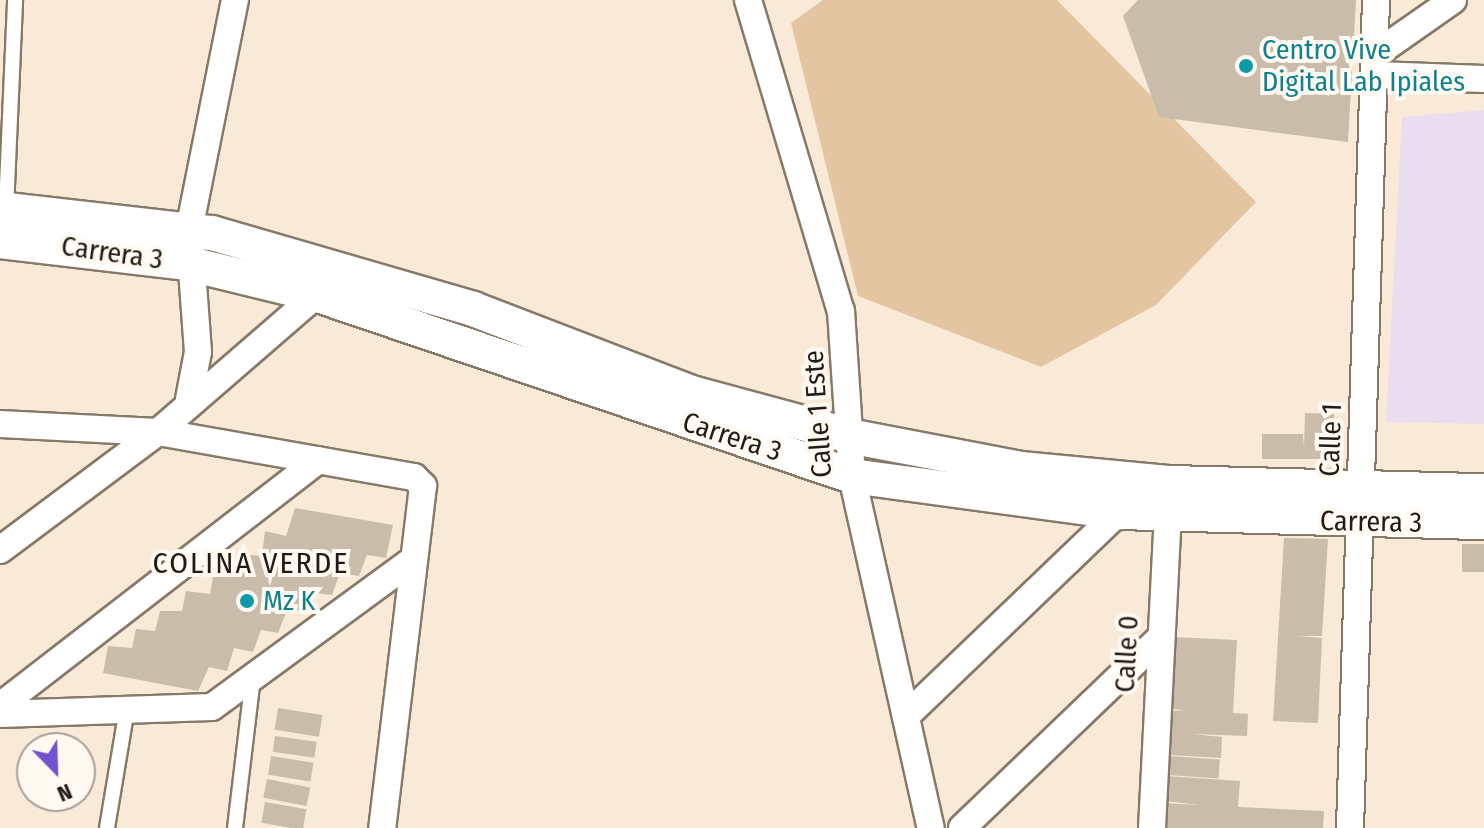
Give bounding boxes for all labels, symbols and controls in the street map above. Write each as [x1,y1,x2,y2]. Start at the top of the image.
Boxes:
place label: Centro Vive Digital Lab Ipiales [1262,33,1465,99]
marker: Centro Vive Digital Lab Ipiales [1237,57,1255,75]
street label: Carrera 3 [59,229,165,277]
street label: Calle 1 Este [797,349,839,479]
street label: Calle 1 [1313,403,1349,477]
street label: Carrera 3 [678,405,786,469]
street label: Carrera 3 [1320,504,1422,540]
district label: COLINA VERDE [153,545,349,581]
place label: Mz K [263,584,315,618]
marker: Mz K [238,592,256,610]
street label: Calle 0 [1108,615,1146,693]
north arrow [16,732,96,812]
text: N [53,778,76,808]

